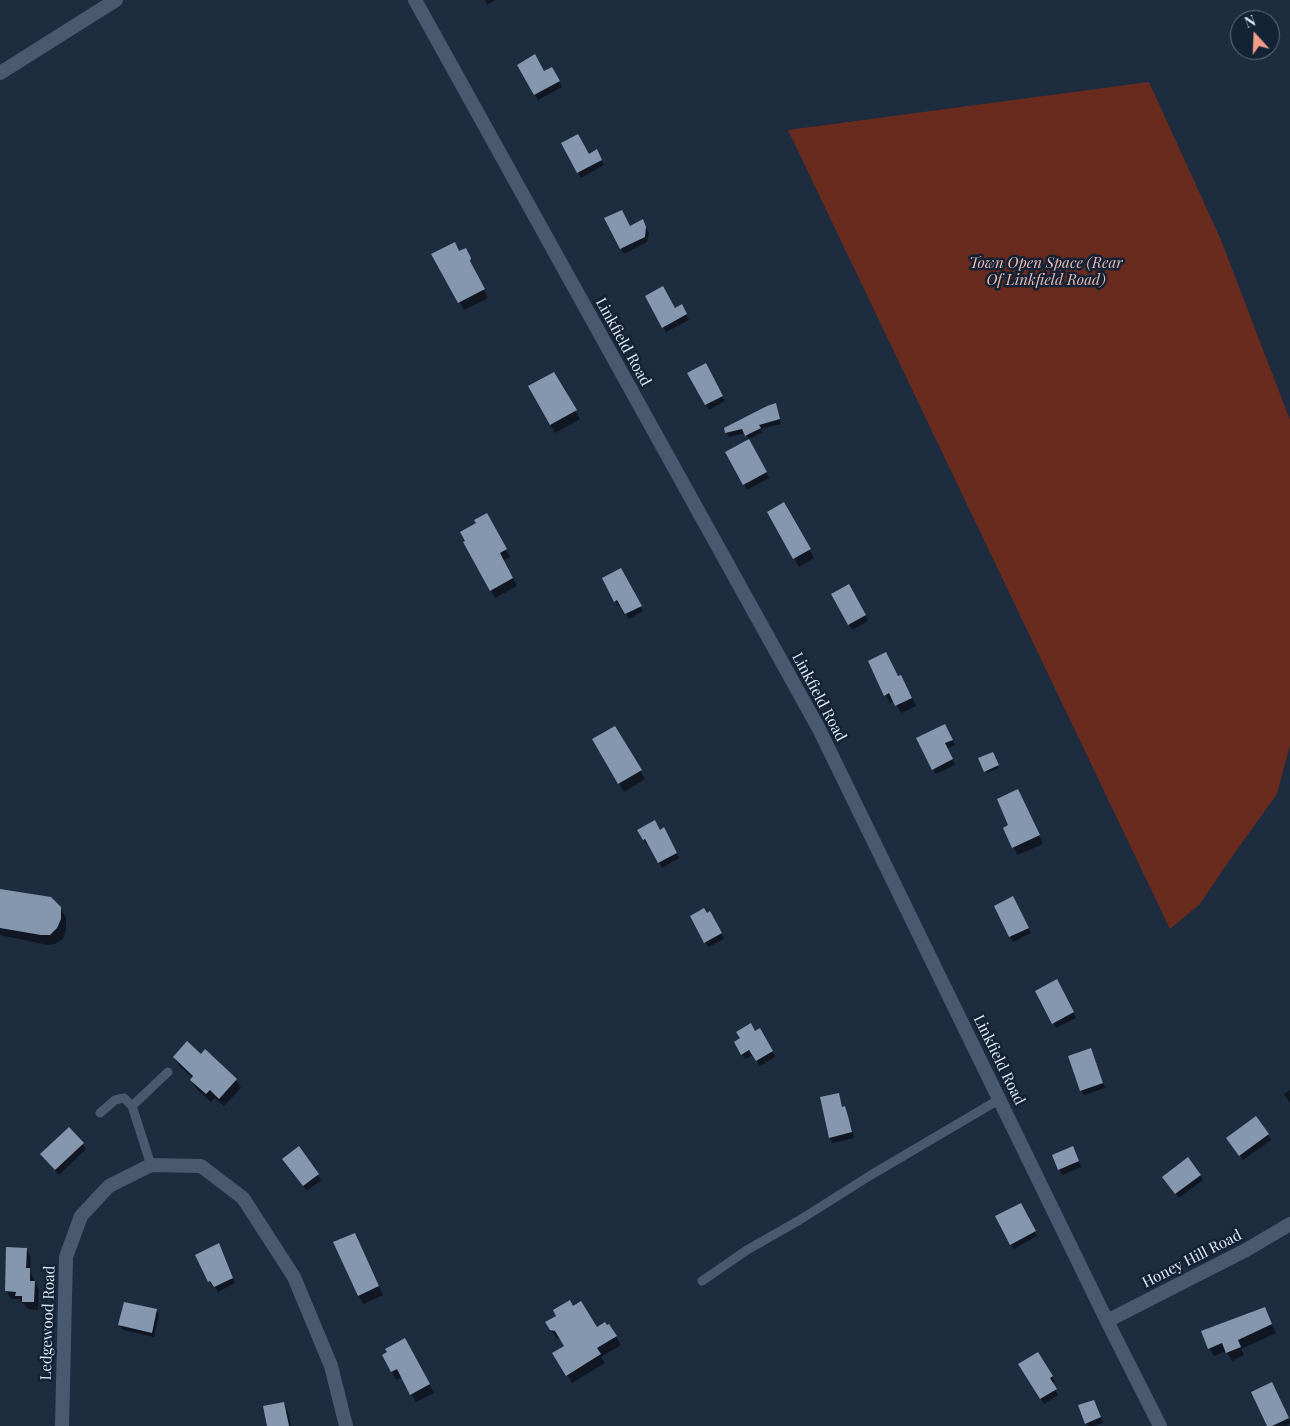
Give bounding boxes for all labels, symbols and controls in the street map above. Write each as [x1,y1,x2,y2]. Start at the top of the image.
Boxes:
north arrow [1230,10,1280,60]
text: N [1242,11,1258,32]
park label: Town Open Space (Rear Of Linkfield Road) [969,254,1123,289]
street label: Linkfield Road [591,295,655,389]
street label: Linkfield Road [788,649,850,745]
street label: Linkfield Road [969,1012,1029,1108]
street label: Honey Hill Road [1139,1226,1245,1292]
street label: Ledgewood Road [37,1265,59,1381]

